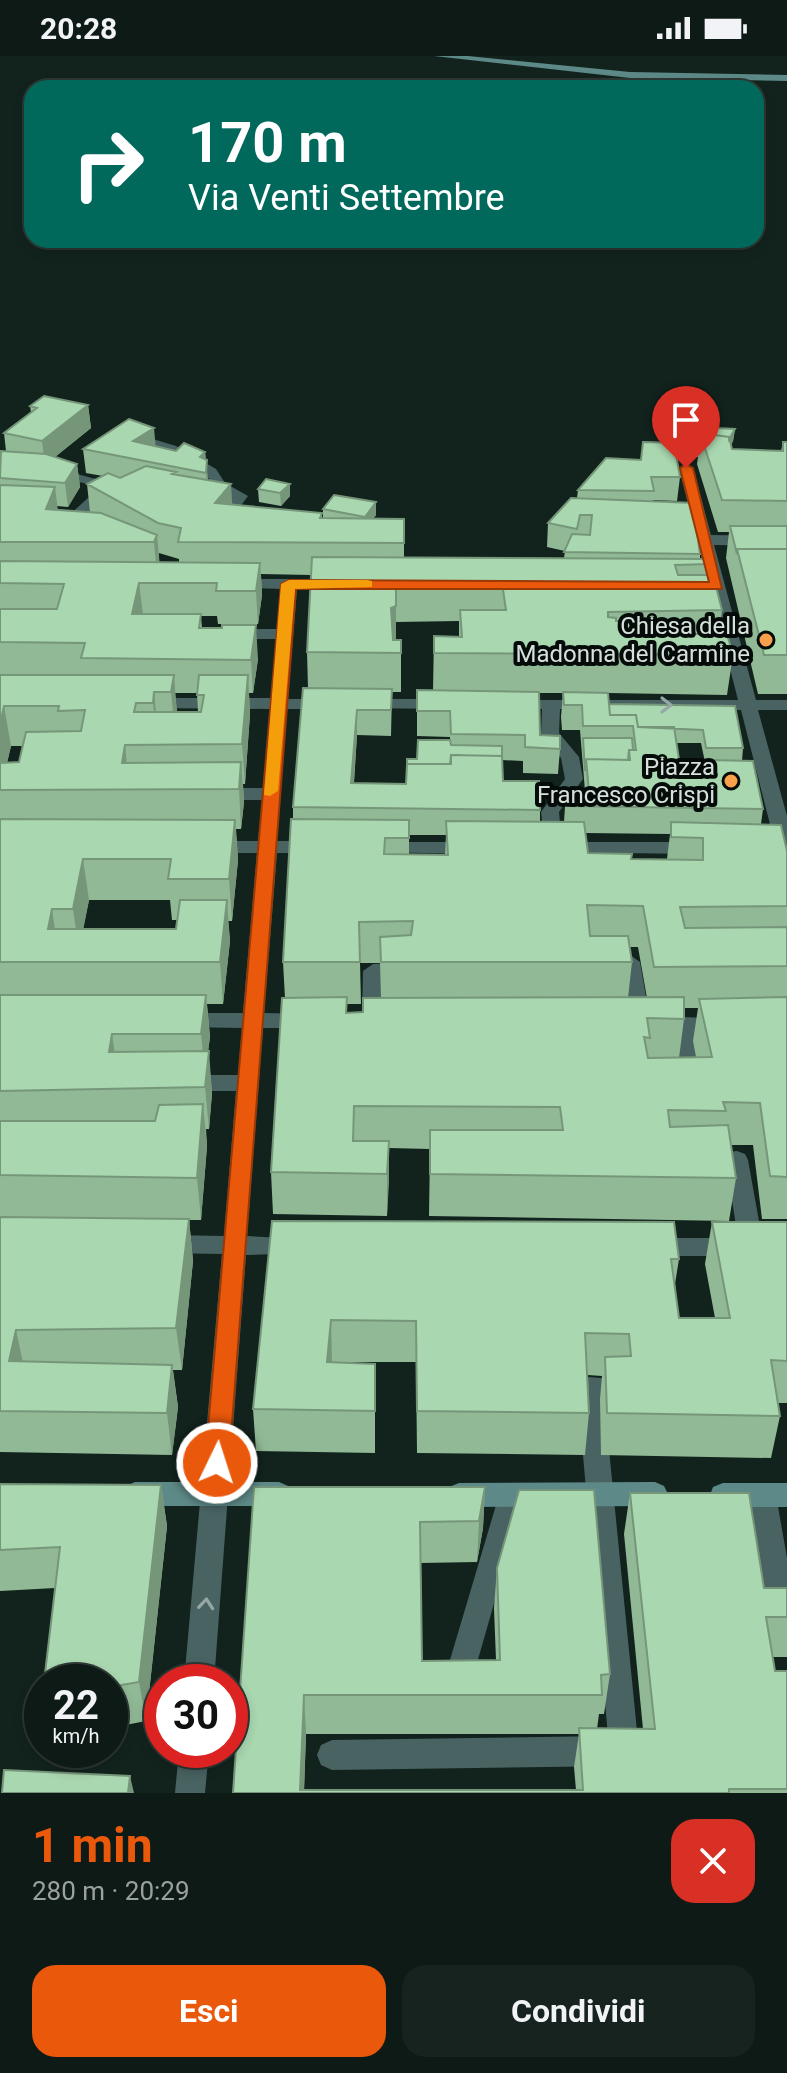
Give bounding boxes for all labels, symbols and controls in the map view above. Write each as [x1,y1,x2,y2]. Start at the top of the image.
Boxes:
text: 20:28 [40,11,117,46]
text: 170 m [188,110,347,176]
icon: right [56,112,160,216]
text: Via Venti Settembre [188,177,505,219]
pin [652,386,720,468]
icon: arrive [664,398,708,442]
place label: Chiesa della Madonna del Carmine [516,612,750,668]
marker: Chiesa della Madonna del Carmine [757,631,775,649]
one-way arrow [660,696,673,714]
place label: Piazza Francesco Crispi [537,753,715,809]
marker: Piazza Francesco Crispi [722,772,740,790]
position arrow [175,1421,259,1505]
one-way arrow [197,1597,214,1610]
speed limit sign: 30 [144,1664,248,1768]
text: 22 [53,1682,99,1729]
text: km/h [53,1724,99,1748]
text: 1 min [32,1817,153,1874]
button: close [671,1819,755,1903]
text: 280 m · 20:29 [32,1876,190,1906]
button: Esci [32,1965,386,2057]
button: Condividi [402,1965,755,2057]

